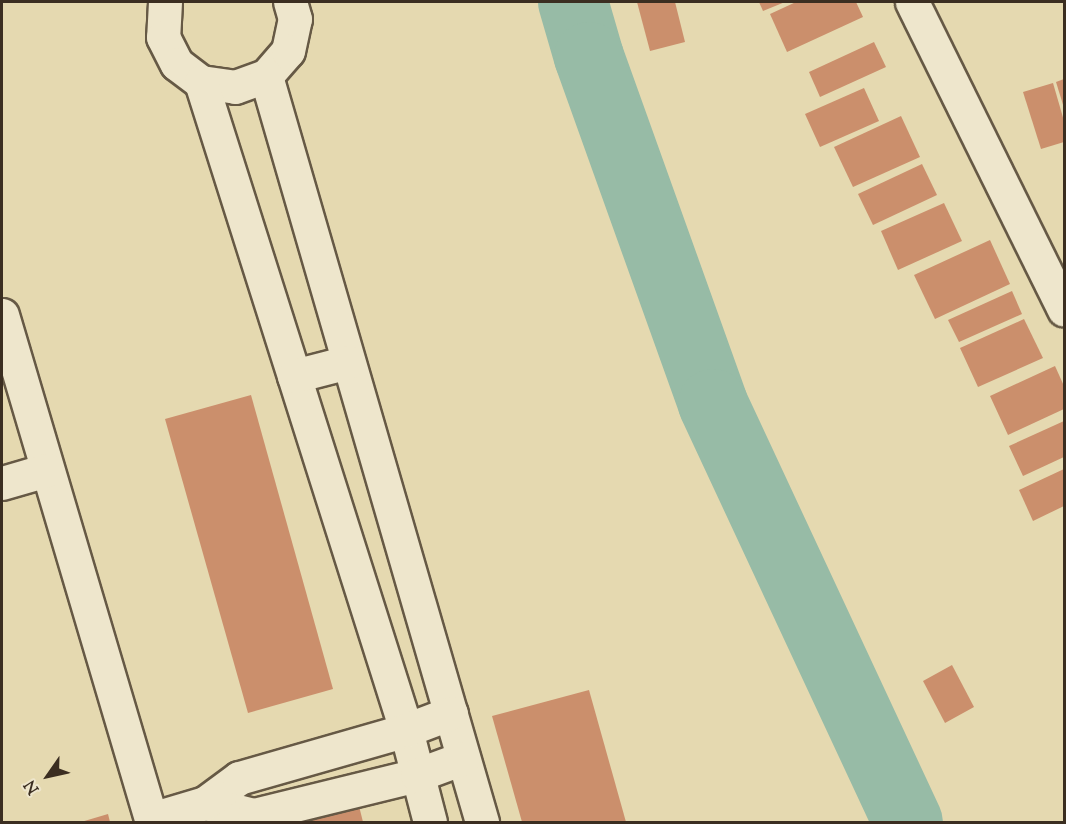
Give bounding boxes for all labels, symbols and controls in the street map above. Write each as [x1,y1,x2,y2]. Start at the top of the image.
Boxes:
north arrow [18,746,78,806]
text: N [20,775,46,798]

